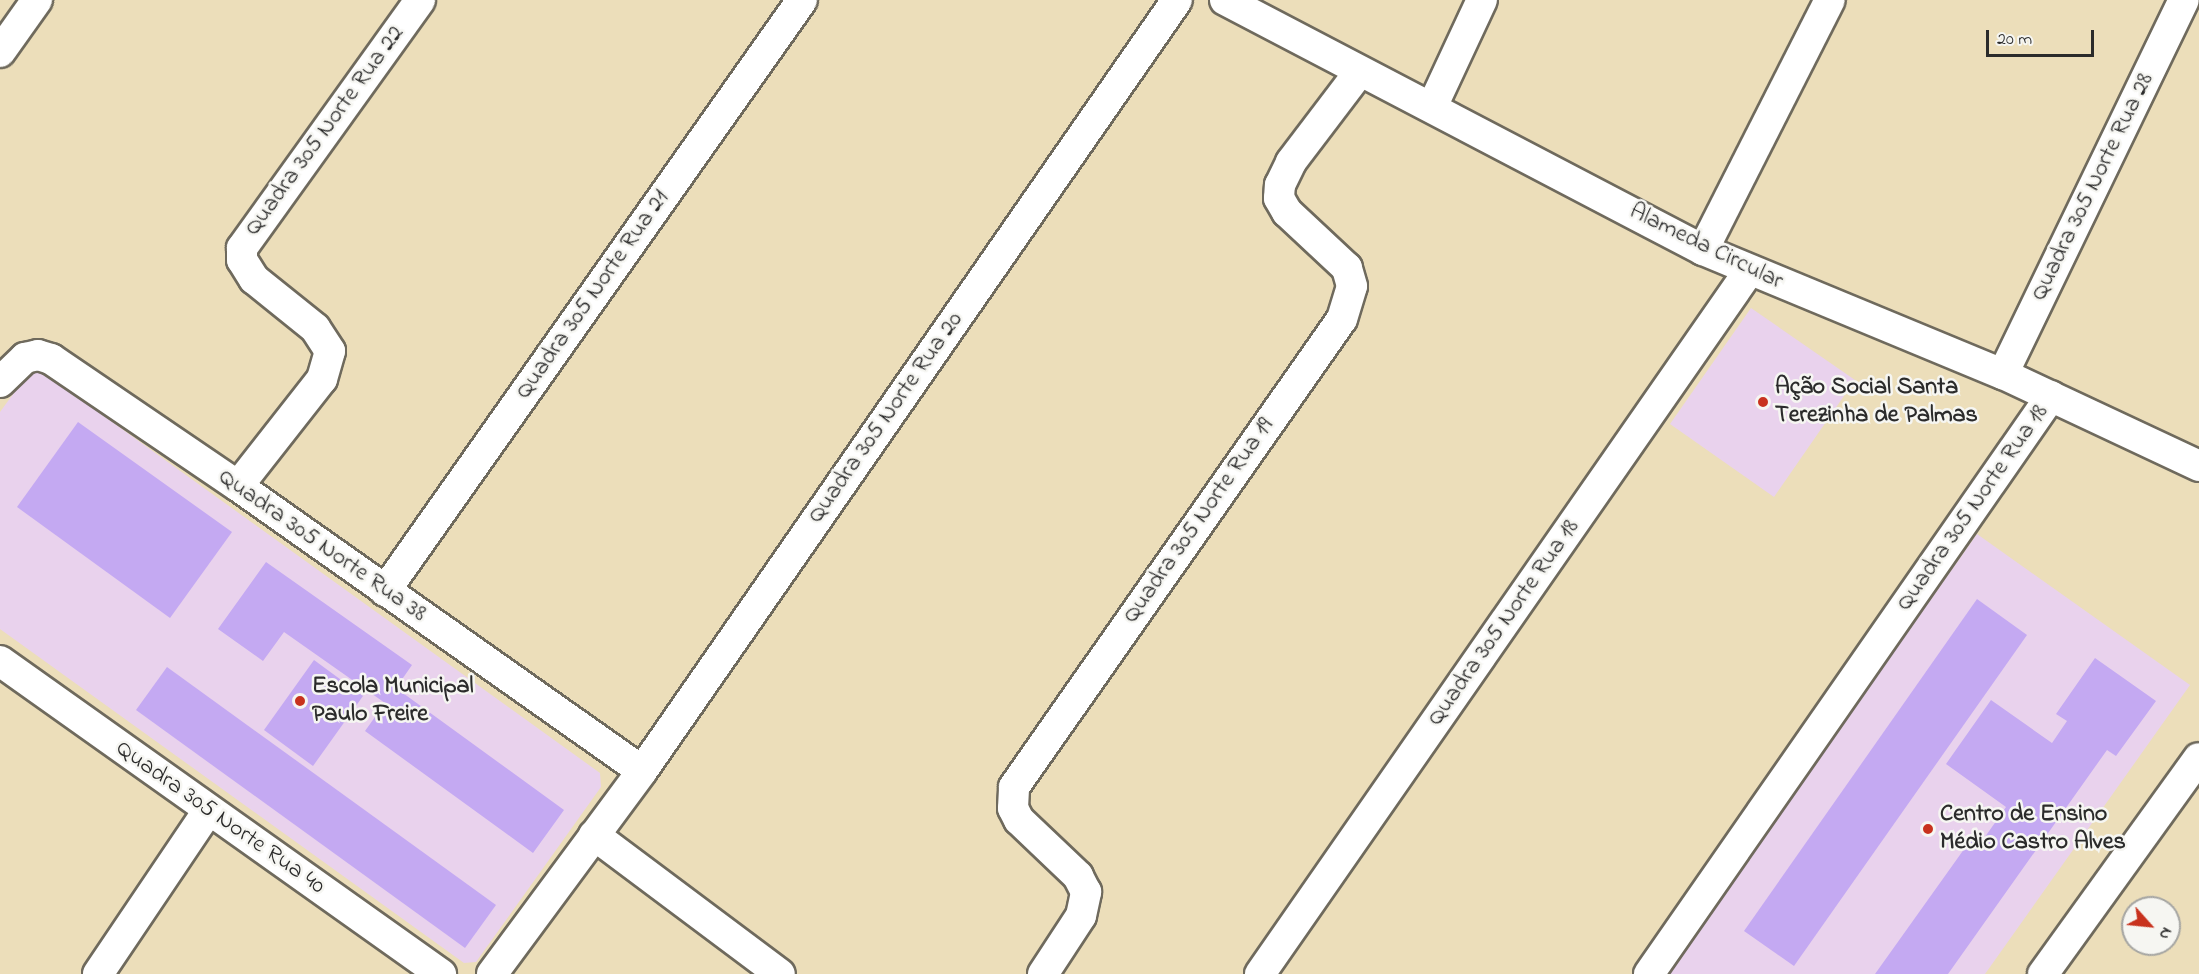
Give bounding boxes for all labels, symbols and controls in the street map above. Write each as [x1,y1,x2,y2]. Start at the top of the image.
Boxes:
scale bar [1989,18,2097,56]
street label: Quadra 305 Norte Rua 22 [239,20,411,242]
text: 20 m [1997,27,2032,53]
street label: Quadra 305 Norte Rua 28 [2025,68,2161,306]
street label: Quadra 305 Norte Rua 21 [510,185,676,405]
street label: Alameda Circular [1625,197,1787,297]
street label: Quadra 305 Norte Rua 20 [802,307,970,529]
place label: Ação Social Santa Terezinha de Palmas [1775,374,1978,430]
marker: Ação Social Santa Terezinha de Palmas [1756,395,1770,409]
street label: Quadra 305 Norte Rua 18 [1891,399,2055,617]
street label: Quadra 305 Norte Rua 19 [1117,413,1281,629]
street label: Quadra 305 Norte Rua 38 [212,463,432,629]
street label: Quadra 305 Norte Rua 18 [1422,514,1586,732]
place label: Escola Municipal Paulo Freire [312,673,474,729]
marker: Escola Municipal Paulo Freire [293,694,307,708]
street label: Quadra 305 Norte Rua 40 [110,735,330,901]
place label: Centro de Ensino Médio Castro Alves [1940,801,2126,857]
marker: Centro de Ensino Médio Castro Alves [1921,822,1935,836]
north arrow [2121,896,2181,956]
text: N [2152,923,2178,944]

